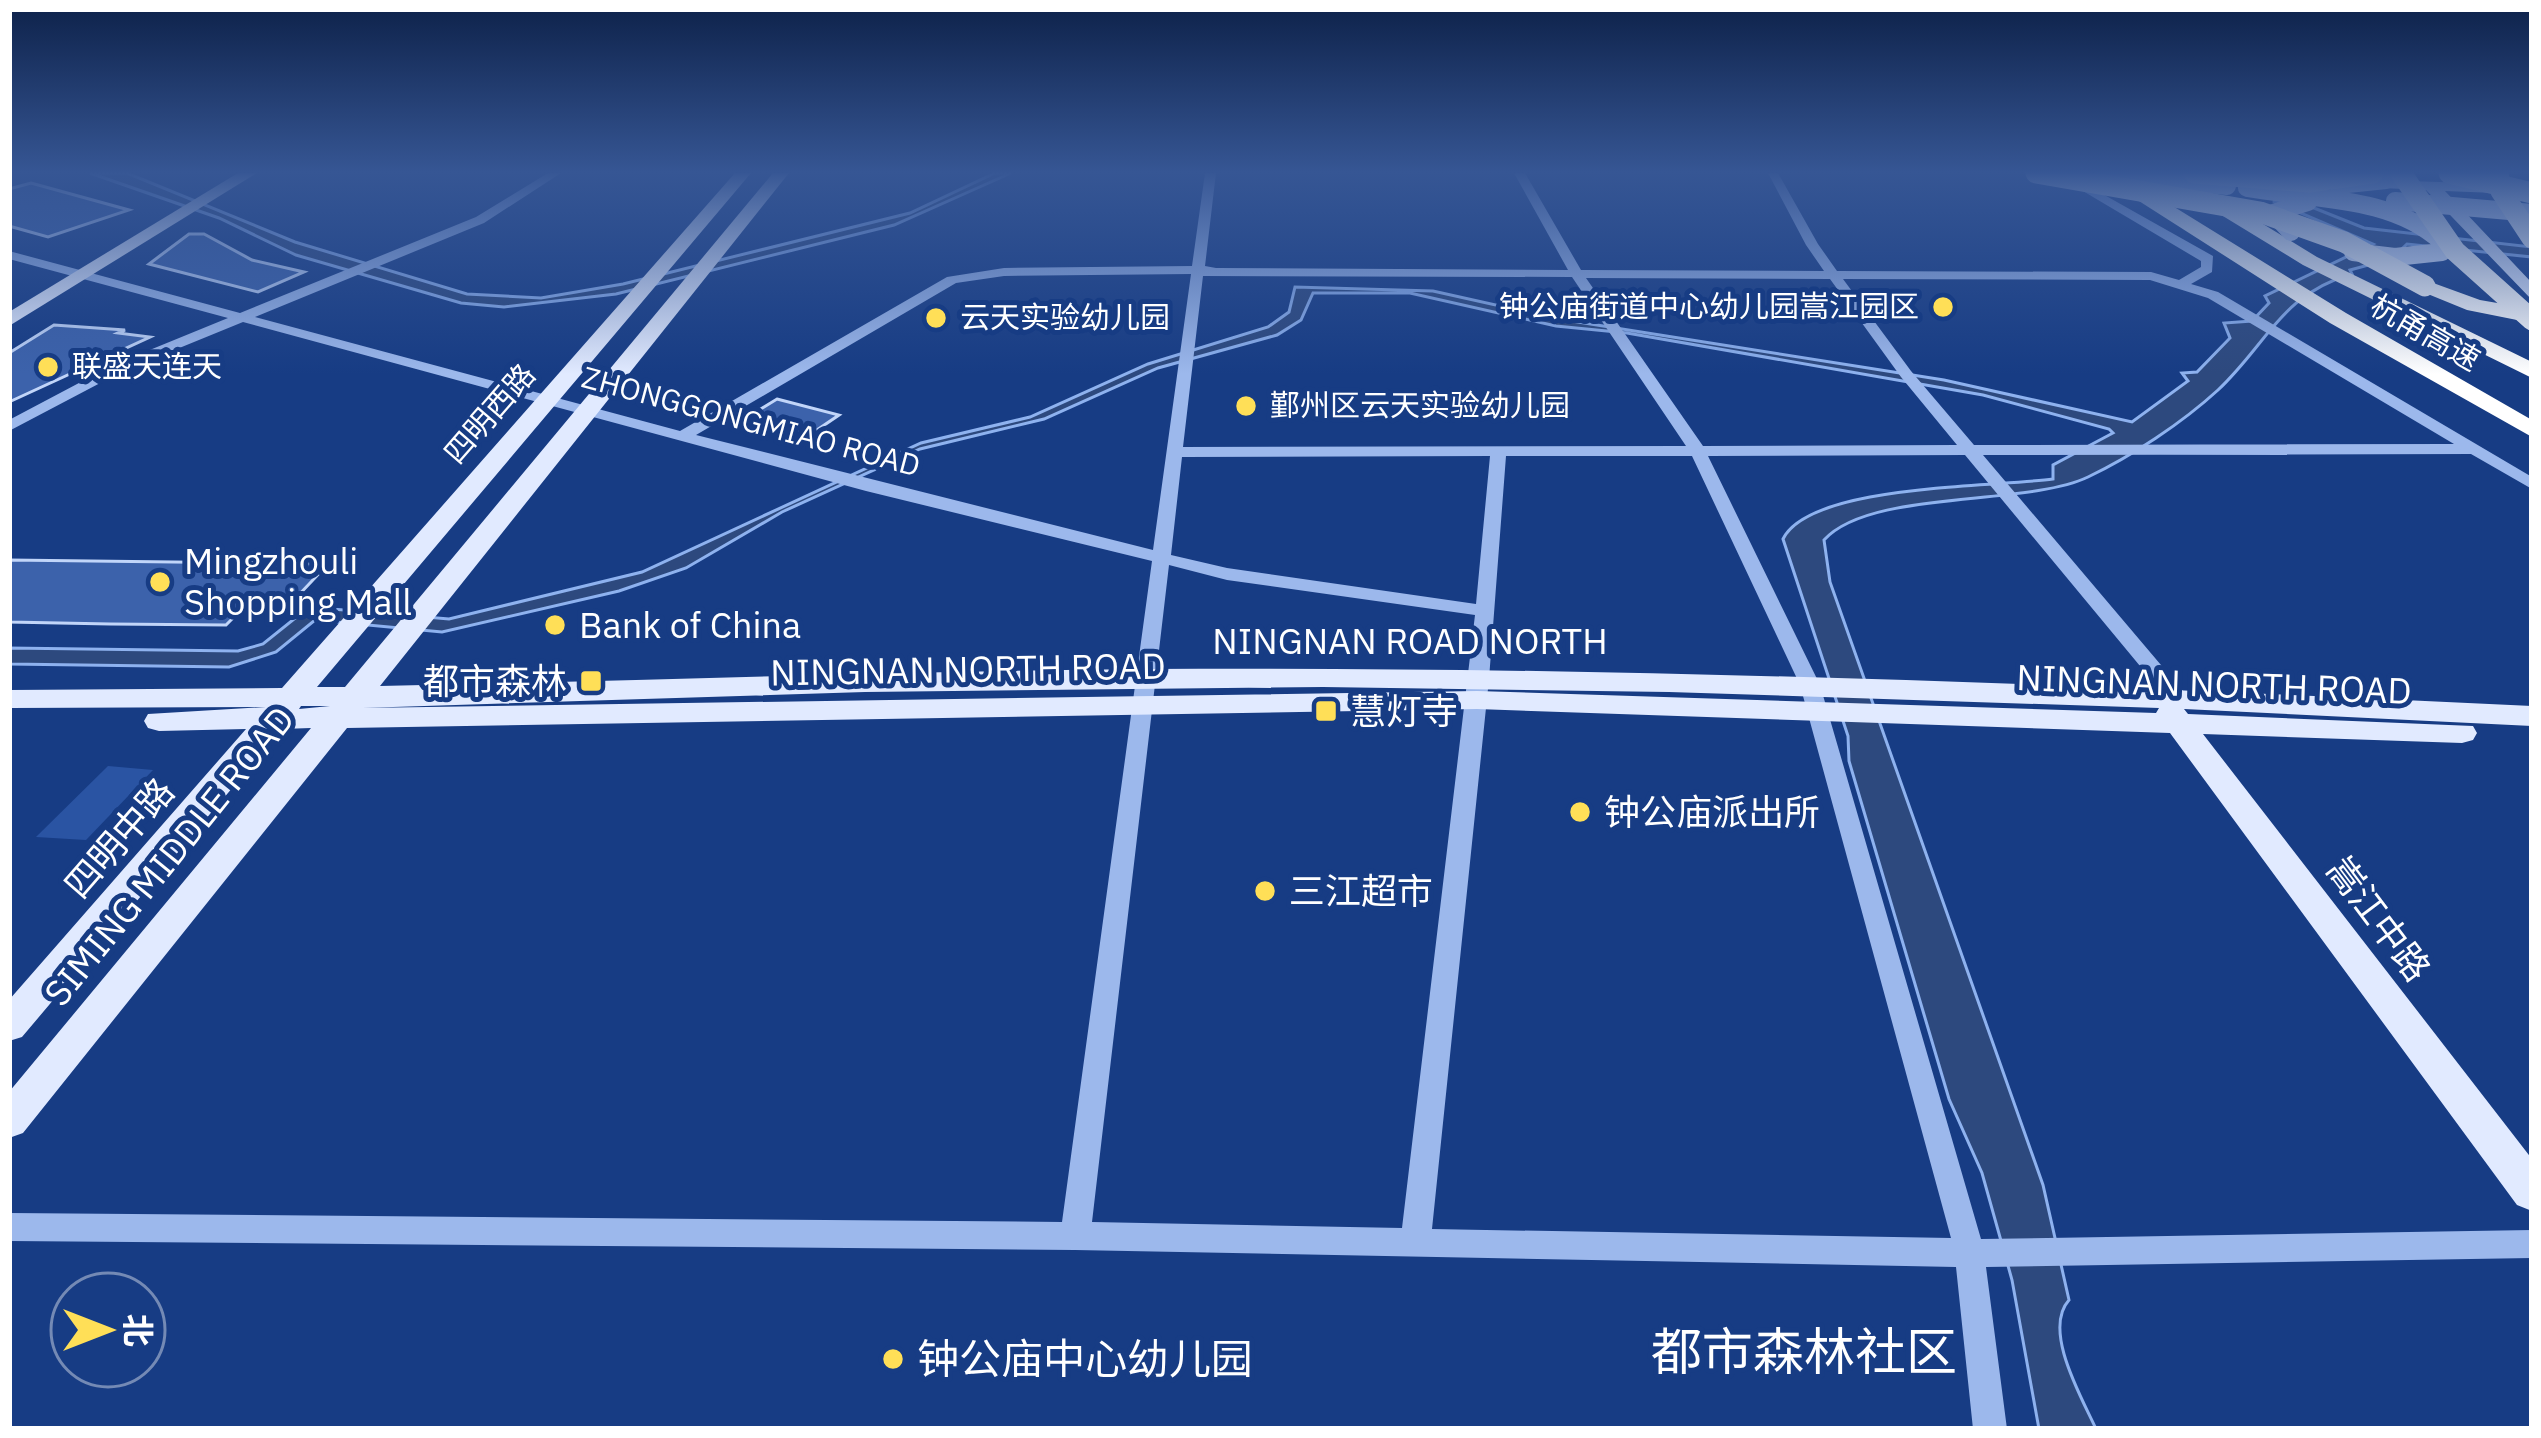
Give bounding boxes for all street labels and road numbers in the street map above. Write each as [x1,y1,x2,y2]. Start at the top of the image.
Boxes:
street label: 杭甬高速 [2364,285,2487,379]
street label: 四明西路 [435,355,543,471]
street label: ZHONGGONGMIAO ROAD [578,357,925,484]
street label: NINGNAN ROAD NORTH [1212,617,1608,664]
street label: NINGNAN NORTH ROAD [770,642,1166,695]
street label: NINGNAN NORTH ROAD [2016,653,2412,714]
street label: SIMING MIDDLE ROAD [33,696,304,1015]
street label: 四明中路 [54,768,184,907]
street label: 嵩江中路 [2317,847,2442,990]

